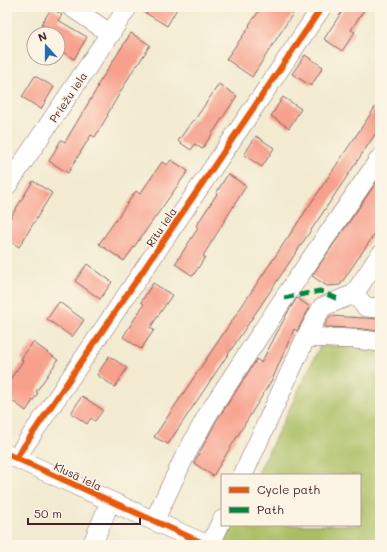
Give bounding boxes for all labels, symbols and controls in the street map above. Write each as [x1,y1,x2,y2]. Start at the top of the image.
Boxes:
north arrow [26,26,66,66]
text: N [36,28,49,45]
street label: Priežu iela [46,69,90,125]
street label: Rītu iela [142,204,180,250]
street label: Klusā iela [52,458,104,494]
legend [221,474,361,526]
text: Cycle path [257,481,320,497]
scale bar [28,500,140,526]
text: Path [257,501,284,517]
text: 50 m [34,505,62,521]

